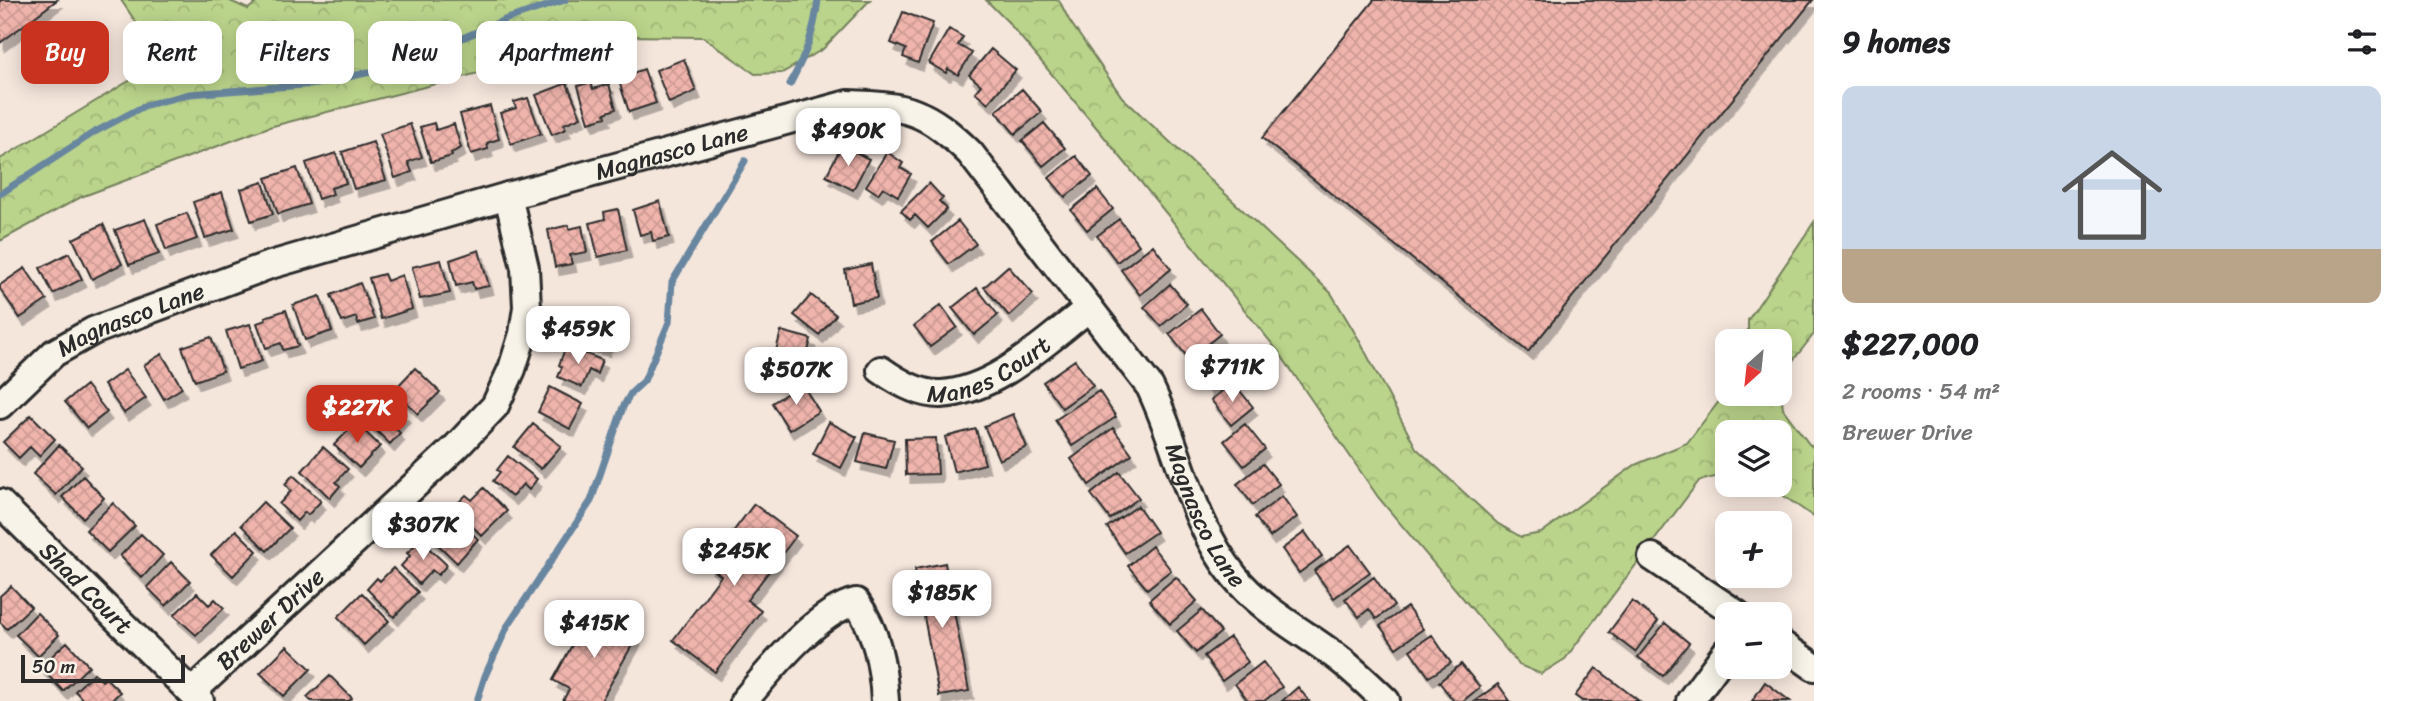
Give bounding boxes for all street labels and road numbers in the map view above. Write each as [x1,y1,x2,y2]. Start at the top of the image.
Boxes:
street label: Magnasco Lane [590,111,753,193]
street label: Magnasco Lane [48,270,211,369]
street label: Manes Court [926,325,1060,415]
street label: Magnasco Lane [1153,437,1257,598]
street label: Shad Court [29,531,143,645]
street label: Brewer Drive [206,557,335,681]

